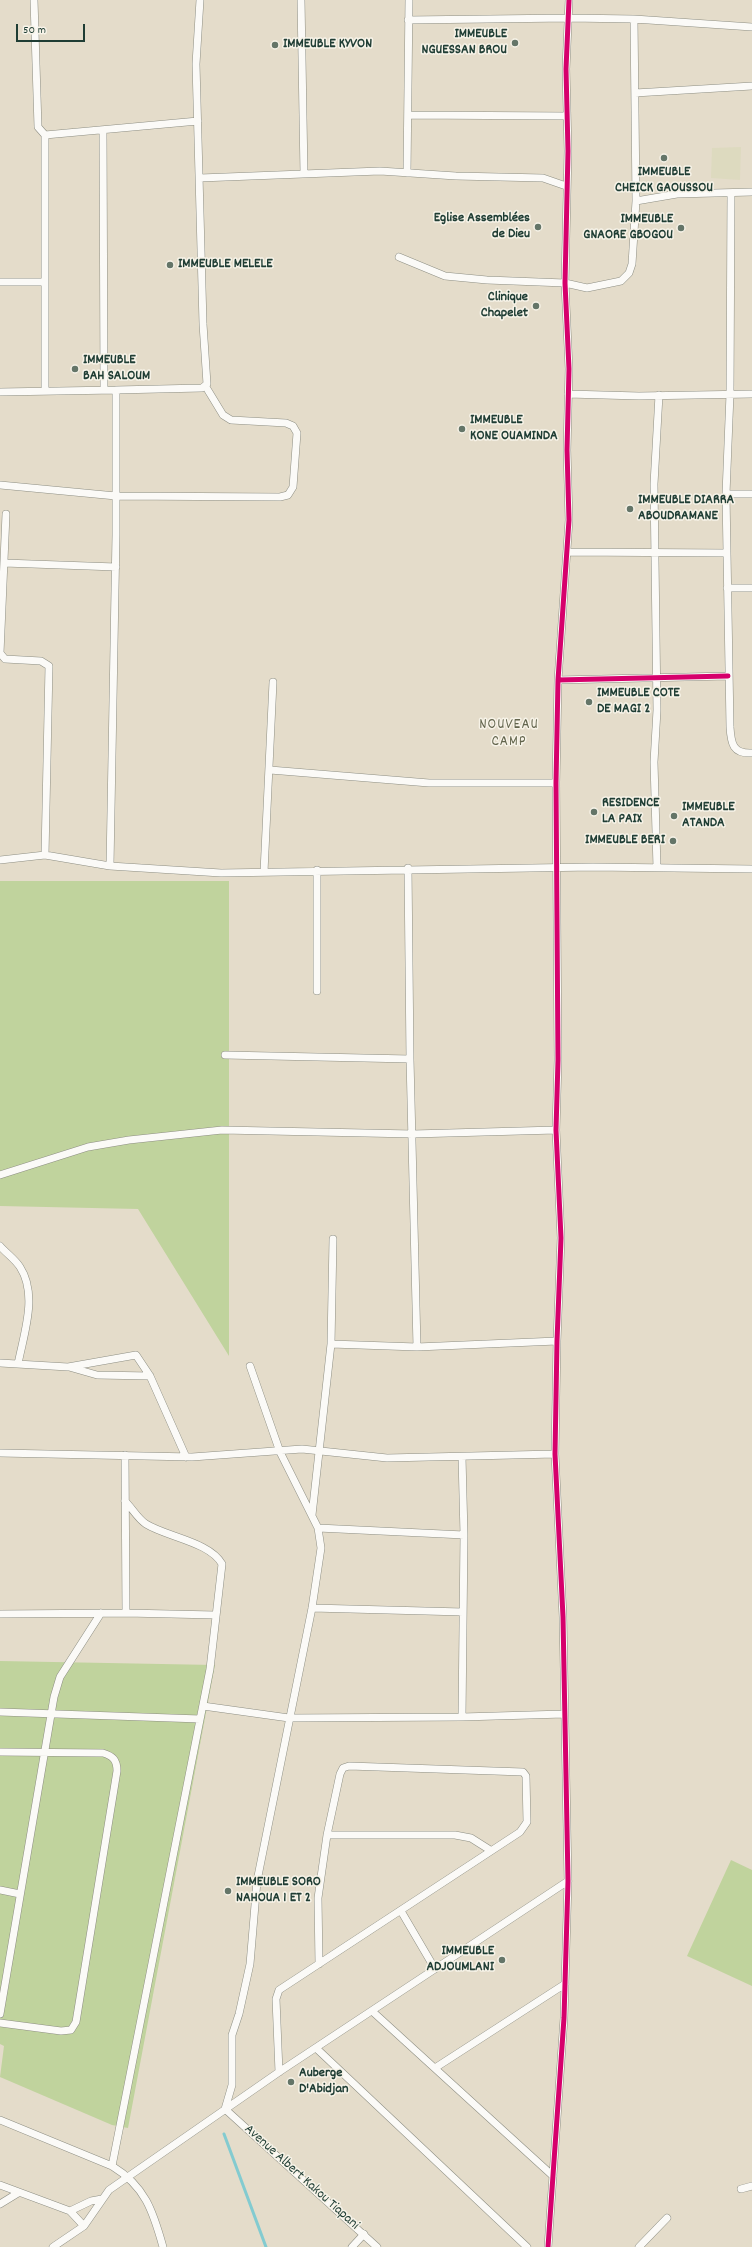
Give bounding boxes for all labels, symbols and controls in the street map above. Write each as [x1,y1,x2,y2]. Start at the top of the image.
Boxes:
scale bar [18,16,87,42]
text: 50 m [23,22,46,39]
place label: IMMEUBLE NGUESSAN BROU [422,27,507,60]
place label: IMMEUBLE KYVON [283,37,372,53]
marker: IMMEUBLE NGUESSAN BROU [510,38,520,48]
marker: IMMEUBLE KYVON [270,40,280,50]
marker: IMMEUBLE CHEICK GAOUSSOU [659,153,669,163]
place label: IMMEUBLE CHEICK GAOUSSOU [615,165,713,198]
place label: Eglise Assemblées de Dieu [434,211,530,244]
place label: IMMEUBLE GNAORE GBOGOU [583,212,673,244]
marker: Eglise Assemblées de Dieu [533,222,543,232]
marker: IMMEUBLE GNAORE GBOGOU [676,223,686,233]
place label: IMMEUBLE MELELE [178,257,272,273]
marker: IMMEUBLE MELELE [165,260,175,270]
place label: Clinique Chapelet [481,290,528,322]
marker: Clinique Chapelet [531,301,541,311]
place label: IMMEUBLE BAH SALOUM [83,353,150,386]
marker: IMMEUBLE BAH SALOUM [70,364,80,374]
place label: IMMEUBLE KONE OUAMINDA [470,413,558,446]
marker: IMMEUBLE KONE OUAMINDA [457,424,467,434]
place label: IMMEUBLE DIARRA ABOUDRAMANE [638,493,734,526]
marker: IMMEUBLE DIARRA ABOUDRAMANE [625,504,635,514]
place label: IMMEUBLE COTE DE MAGI 2 [597,686,680,718]
marker: IMMEUBLE COTE DE MAGI 2 [584,697,594,707]
district label: NOUVEAU CAMP [479,717,539,752]
place label: RESIDENCE LA PAIX [602,796,659,828]
place label: IMMEUBLE ATANDA [682,800,735,832]
marker: RESIDENCE LA PAIX [589,807,599,817]
marker: IMMEUBLE ATANDA [669,811,679,821]
place label: IMMEUBLE BERI [585,833,665,849]
marker: IMMEUBLE BERI [668,836,678,846]
place label: IMMEUBLE SORO NAHOUA 1 ET 2 [236,1875,321,1908]
marker: IMMEUBLE SORO NAHOUA 1 ET 2 [223,1886,233,1896]
place label: IMMEUBLE ADJOUMLANI [426,1944,494,1976]
marker: IMMEUBLE ADJOUMLANI [497,1955,507,1965]
place label: Auberge D'Abidjan [299,2066,349,2098]
marker: Auberge D'Abidjan [286,2077,296,2087]
street label: Avenue Albert Kakou Tiapani [240,2122,362,2234]

